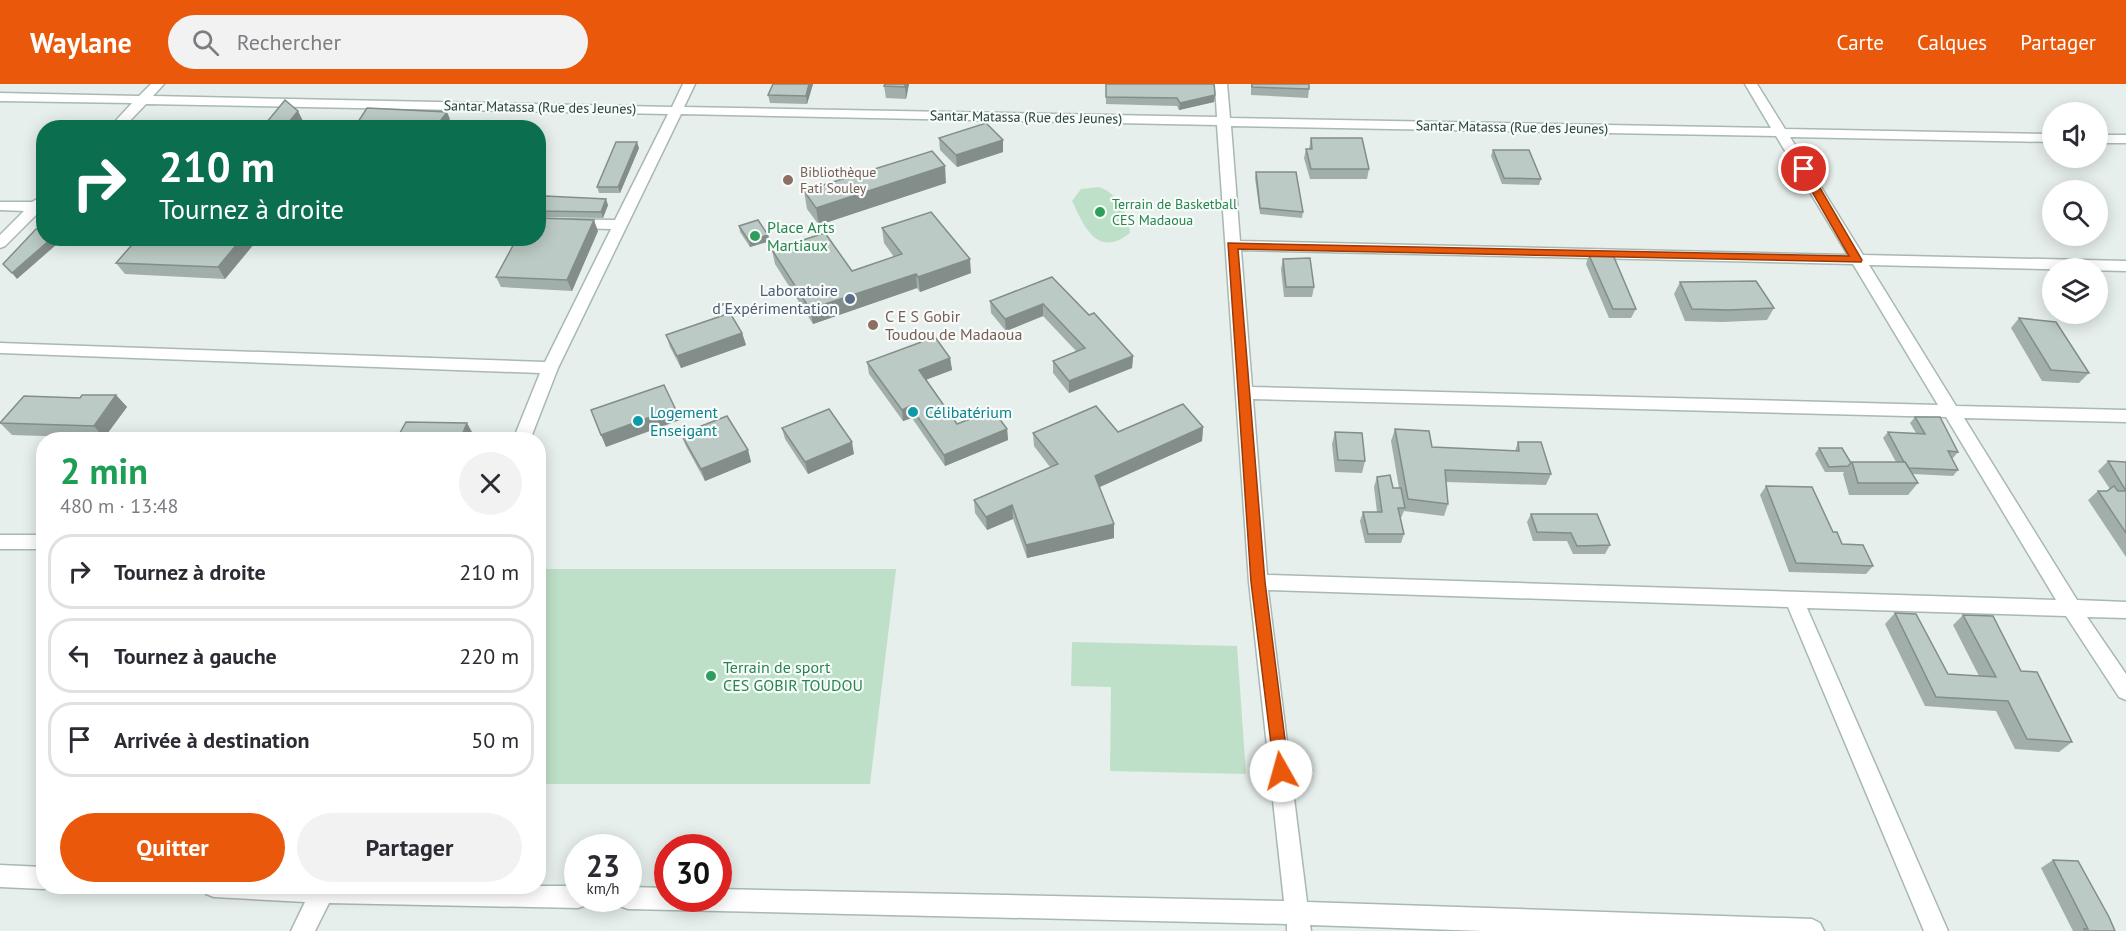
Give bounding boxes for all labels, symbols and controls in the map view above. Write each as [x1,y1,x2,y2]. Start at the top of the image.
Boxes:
search box [168,15,588,69]
text: Waylane [30,24,132,61]
icon: search [189,26,222,59]
text: Rechercher [237,28,341,56]
text: Carte [1837,29,1884,56]
text: Calques [1917,29,1987,56]
text: Partager [2020,29,2096,56]
street label: Santar Matassa (Rue des Jeunes) [444,96,636,118]
map controls [2042,102,2108,324]
button: sound [2042,102,2108,168]
street label: Santar Matassa (Rue des Jeunes) [930,106,1122,128]
street label: Santar Matassa (Rue des Jeunes) [1416,116,1608,138]
text: 210 m [159,139,275,194]
pin [1778,143,1829,194]
icon: right [60,144,138,222]
icon: arrive [1787,152,1820,185]
place label: Bibliothèque Fati Souley [800,163,876,197]
marker: Bibliothèque Fati Souley [781,173,795,187]
button: search [2042,180,2108,246]
text: Tournez à droite [159,192,344,226]
place label: Terrain de Basketball CES Madaoua [1112,195,1237,229]
marker: Terrain de Basketball CES Madaoua [1093,205,1107,219]
place label: Place Arts Martiaux [767,217,835,255]
marker: Place Arts Martiaux [748,229,762,243]
button: layers [2042,258,2108,324]
place label: Laboratoire d'Expérimentation [712,280,838,318]
marker: Laboratoire d'Expérimentation [843,292,857,306]
place label: C E S Gobir Toudou de Madaoua [885,306,1022,344]
marker: C E S Gobir Toudou de Madaoua [866,318,880,332]
place label: Logement Enseigant [650,402,718,440]
place label: Célibatérium [925,402,1012,422]
marker: Célibatérium [906,405,920,419]
marker: Logement Enseigant [631,414,645,428]
text: 2 min [60,447,148,494]
button: close [459,452,522,515]
text: 480 m · 13:48 [60,493,178,519]
icon: right [63,555,96,588]
text: Tournez à droite [114,558,266,586]
text: 210 m [459,558,519,586]
icon: left [63,639,96,672]
text: Tournez à gauche [114,642,277,670]
text: 220 m [459,642,519,670]
place label: Terrain de sport CES GOBIR TOUDOU [723,657,863,695]
marker: Terrain de sport CES GOBIR TOUDOU [704,669,718,683]
icon: arrive [63,723,96,756]
text: Arrivée à destination [114,726,310,754]
text: 50 m [471,726,519,754]
position arrow [1249,739,1313,803]
button: Quitter [60,813,285,882]
button: Partager [297,813,522,882]
speed limit sign: 30 [654,834,732,912]
text: 23 [586,846,620,885]
text: km/h [587,879,619,898]

